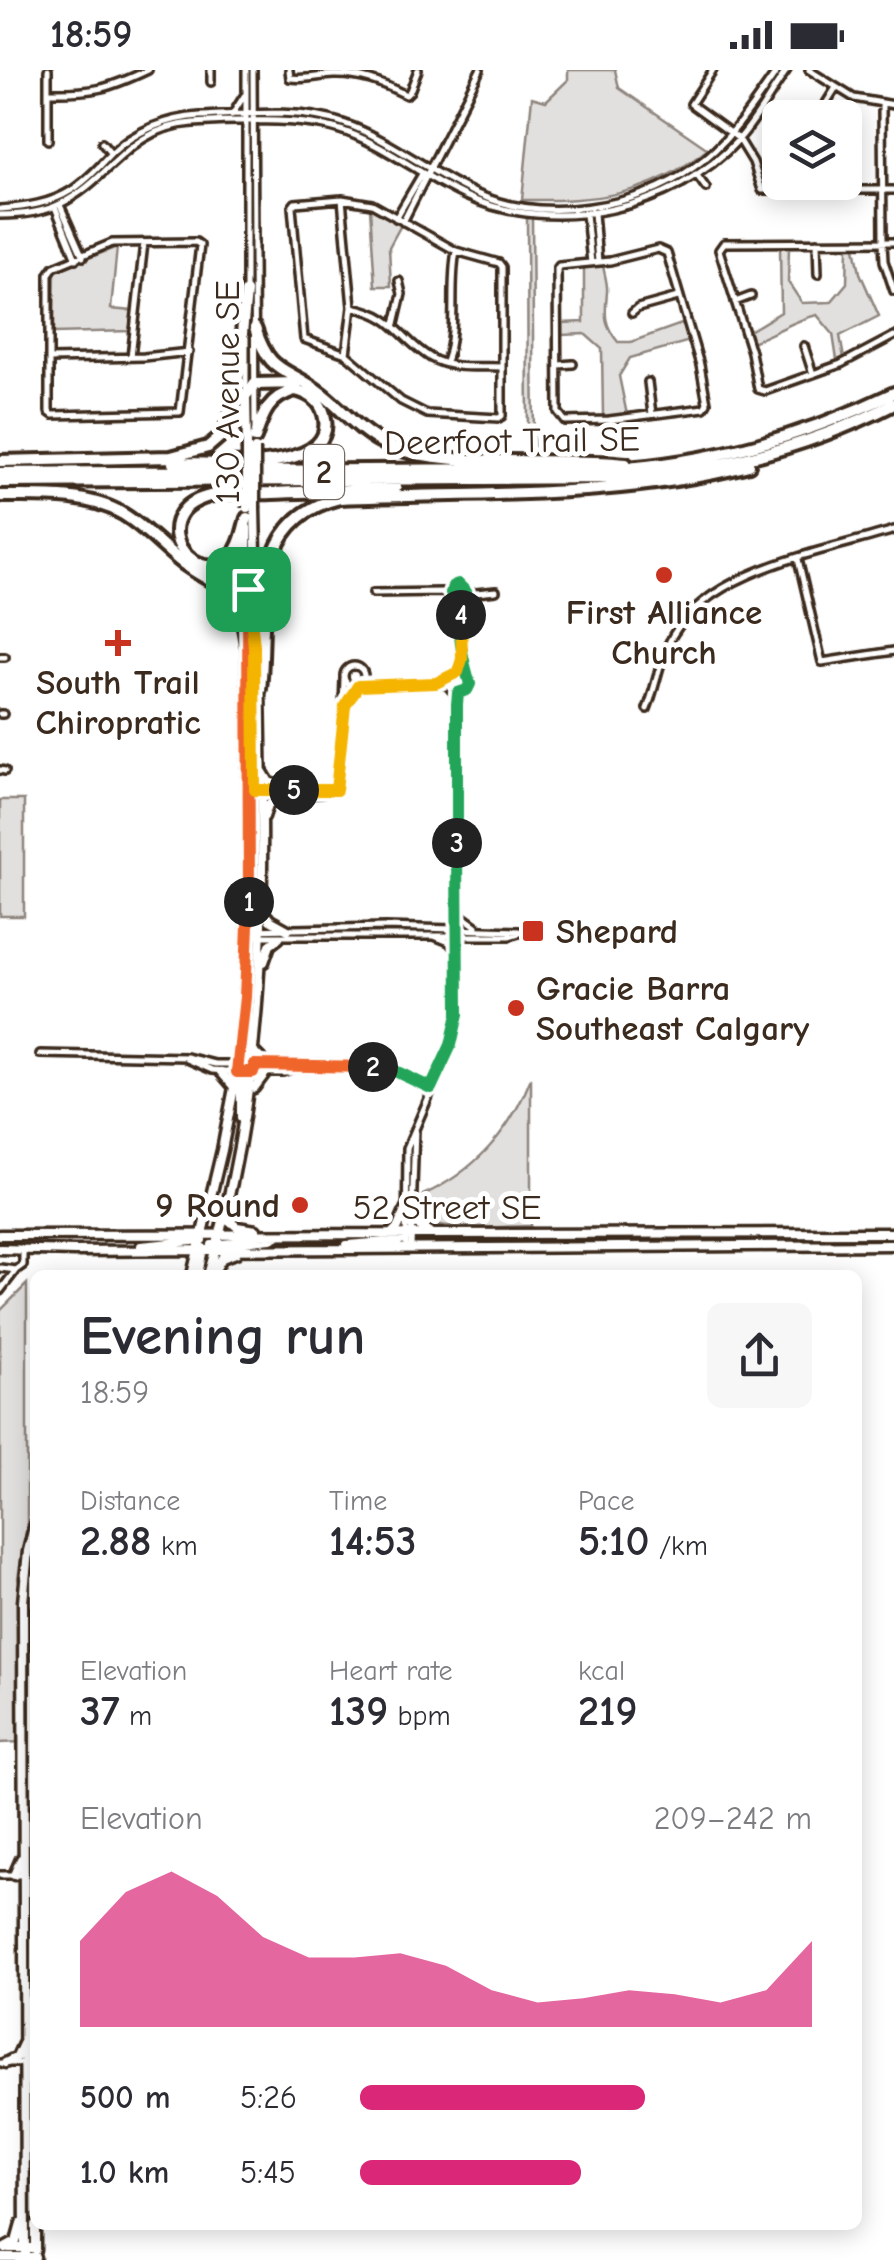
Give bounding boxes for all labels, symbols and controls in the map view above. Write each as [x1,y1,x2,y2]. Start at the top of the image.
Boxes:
text: 18:59 [50,13,132,57]
map controls [762,100,862,200]
button: layers [762,100,862,200]
street label: 130 Avenue SE [207,280,248,504]
street label: Deerfoot Trail SE [384,418,640,464]
road number: 2 [304,445,344,499]
pin [206,547,291,632]
icon: arrive [221,562,276,617]
marker: First Alliance Church [653,564,675,586]
pin: 4 [436,590,486,640]
place label: First Alliance Church [566,592,762,673]
text: 4 [454,599,468,631]
marker: South Trail Chiropratic [105,630,131,656]
place label: South Trail Chiropratic [35,662,201,743]
pin: 5 [269,765,319,815]
text: 5 [287,774,301,806]
pin: 3 [432,818,482,868]
text: 3 [450,827,464,859]
pin: 1 [224,877,274,927]
text: 1 [243,886,255,918]
place label: Shepard [556,911,678,952]
marker: Shepard [520,918,546,944]
place label: Gracie Barra Southeast Calgary [536,968,809,1049]
marker: Gracie Barra Southeast Calgary [505,997,527,1019]
pin: 2 [348,1042,398,1092]
text: 2 [366,1051,380,1083]
place label: 9 Round [155,1185,280,1226]
street label: 52 Street SE [353,1187,541,1228]
marker: 9 Round [289,1194,311,1216]
button: share [707,1303,812,1408]
text: Evening run [80,1304,365,1368]
text: 18:59 [80,1374,149,1411]
text: Distance [80,1485,180,1517]
text: Time [329,1485,387,1517]
text: Pace [578,1485,634,1517]
text: 2.88 [80,1517,152,1566]
text: 14:53 [329,1517,417,1566]
text: 5:10 [578,1517,650,1566]
text: km [152,1530,198,1562]
text: /km [650,1530,708,1562]
text: Elevation [80,1655,187,1687]
text: Heart rate [329,1655,452,1687]
text: kcal [578,1655,625,1687]
text: 37 [80,1687,120,1736]
text: 139 [329,1687,388,1736]
text: 219 [578,1687,637,1736]
text: m [120,1700,152,1732]
text: bpm [388,1700,451,1732]
text: Elevation [80,1800,203,1837]
text: 209–242 m [654,1800,812,1837]
text: 500 m [80,2079,170,2116]
text: 5:26 [240,2079,297,2116]
text: 1.0 km [80,2154,169,2191]
text: 5:45 [240,2154,296,2191]

